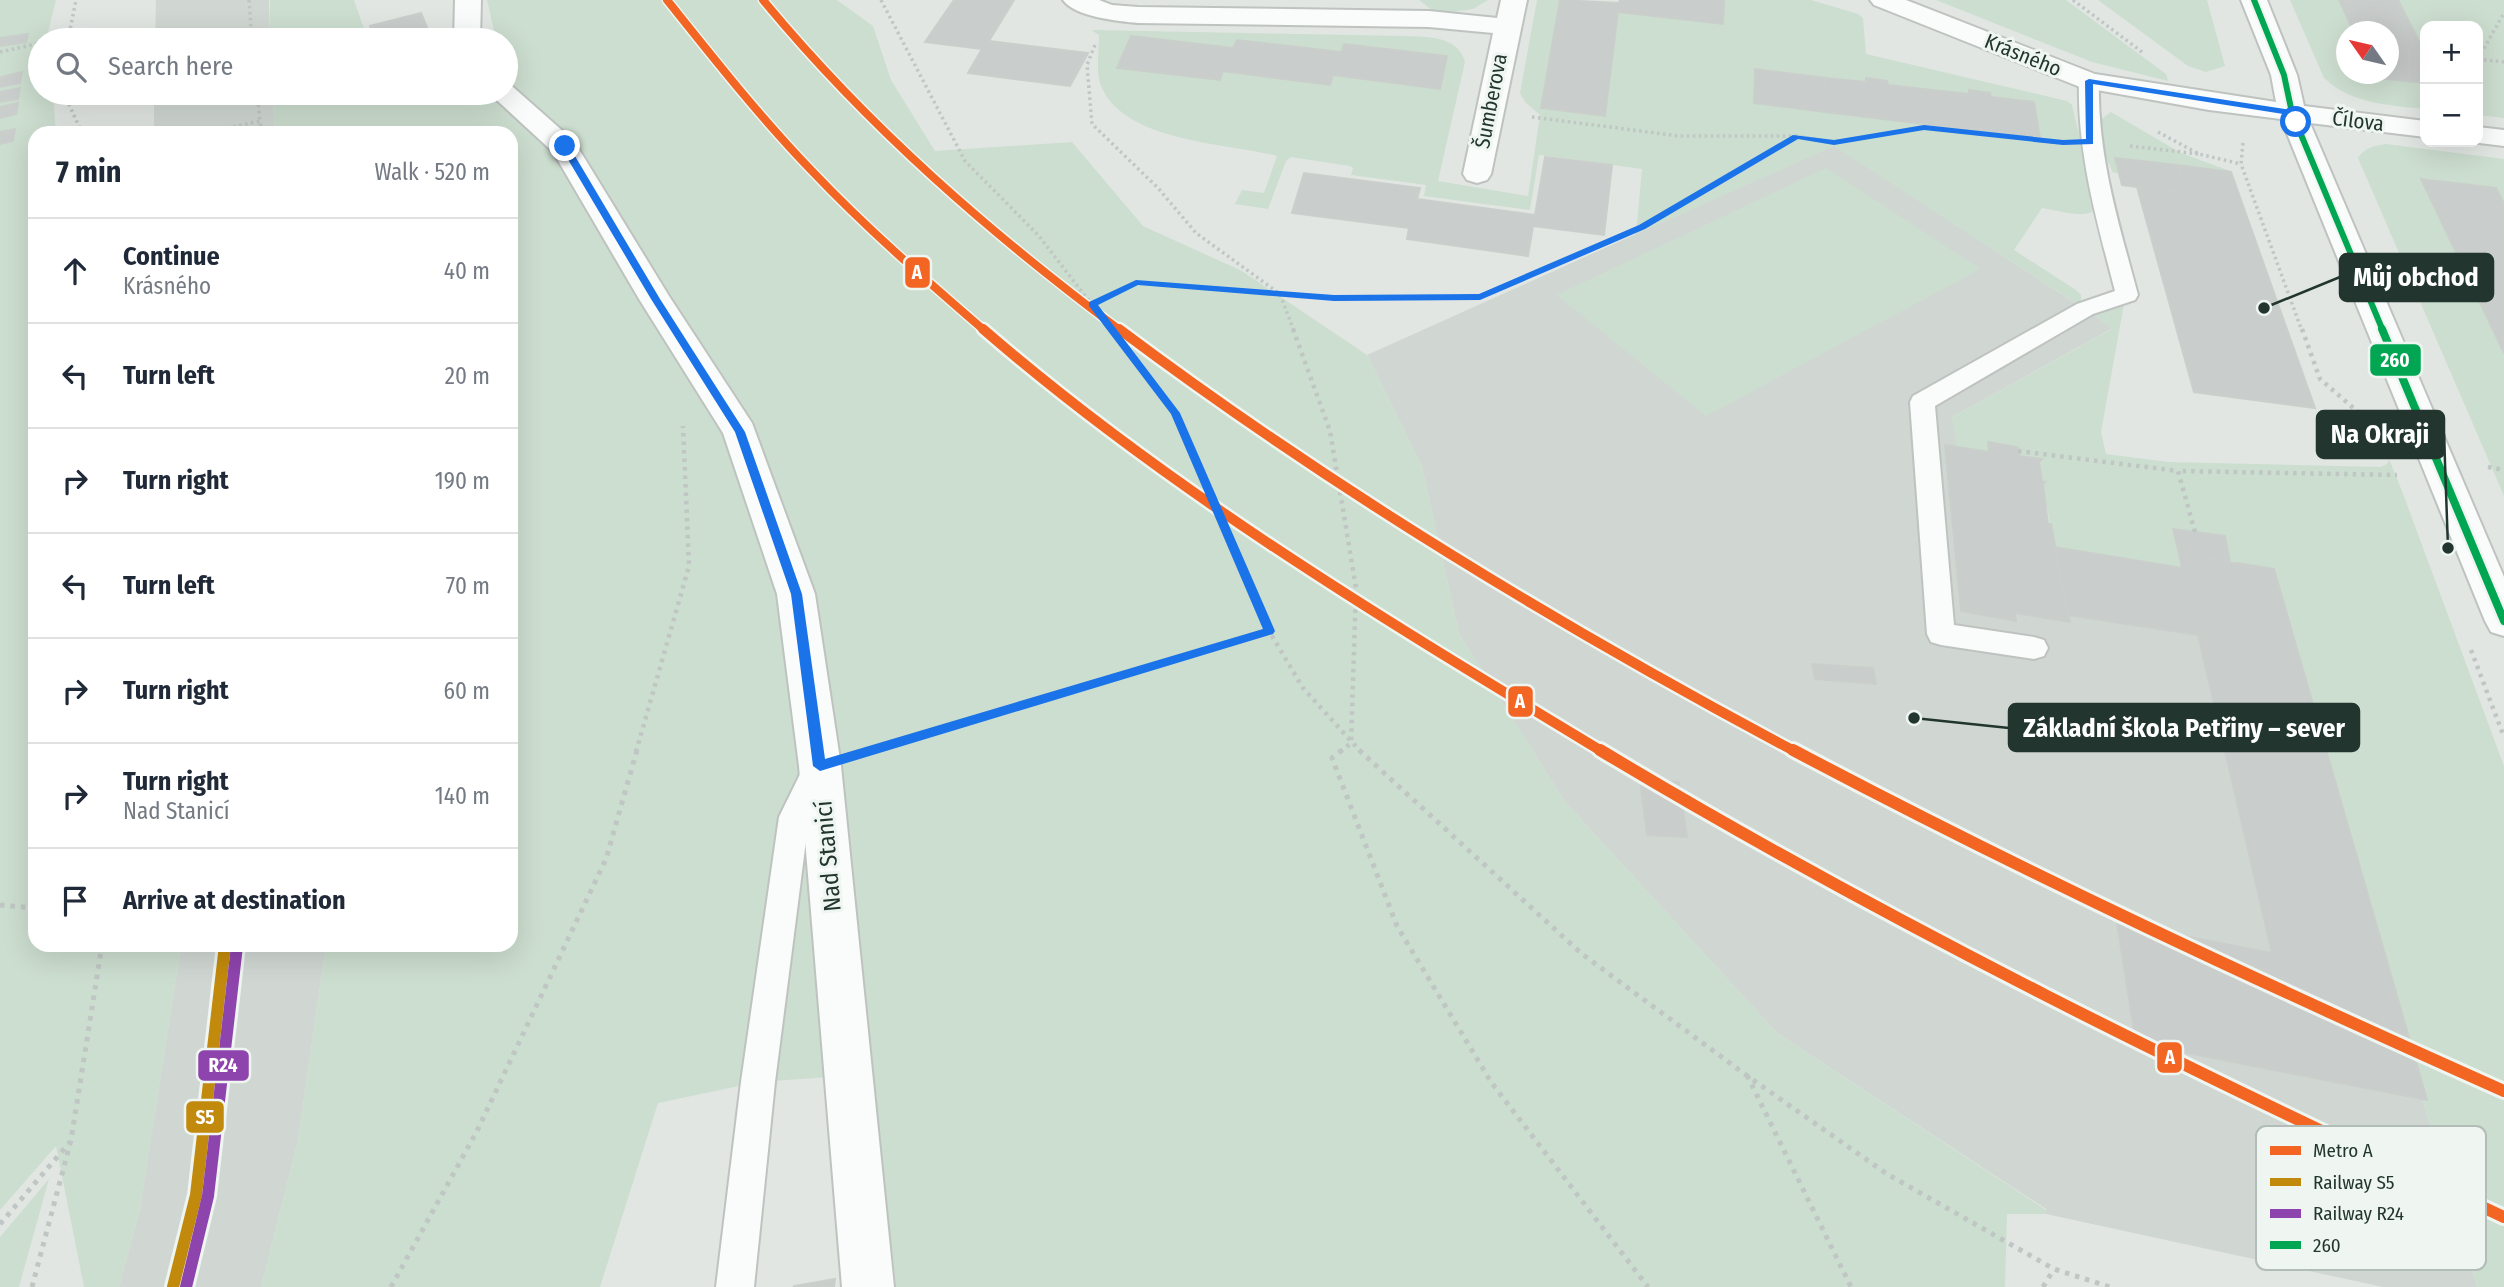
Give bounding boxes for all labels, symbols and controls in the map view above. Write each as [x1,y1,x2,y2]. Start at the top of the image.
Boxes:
north arrow [2336,21,2399,84]
map controls [2420,21,2483,147]
button: + [2420,21,2483,84]
search box [28,28,518,105]
street label: Krásného [1981,28,2065,82]
icon: search [52,48,90,86]
text: Search here [108,51,233,82]
street label: Šumberova [1469,51,1513,151]
button: − [2420,84,2483,147]
street label: Čílova [2331,105,2385,137]
route start [2280,106,2311,137]
route end [549,130,580,161]
text: 7 min [56,154,121,190]
text: Walk · 520 m [374,158,490,186]
text: Continue [123,241,220,272]
icon: ahead [56,252,94,290]
callout: Můj obchod [2340,254,2493,301]
line badge: A [904,256,931,289]
text: 40 m [444,257,490,285]
text: A [911,261,923,284]
text: Můj obchod [2353,262,2479,293]
text: Krásného [123,272,211,300]
line badge: 260 [2369,343,2422,377]
text: 260 [2379,349,2410,372]
icon: left [56,357,94,395]
text: Turn left [123,360,215,391]
text: 20 m [445,362,490,390]
callout: Na Okraji [2317,411,2444,458]
text: Na Okraji [2331,419,2429,450]
icon: right [56,462,94,500]
text: Turn right [123,465,229,496]
text: 190 m [435,467,490,495]
icon: left [56,567,94,605]
text: Turn left [123,570,215,601]
text: 70 m [446,572,490,600]
icon: right [56,672,94,710]
text: Turn right [123,675,229,706]
text: 60 m [444,677,490,705]
line badge: A [1507,685,1534,718]
text: A [1514,690,1526,713]
callout: Základní škola Petřiny – sever [2009,704,2359,751]
text: Základní škola Petřiny – sever [2023,713,2345,744]
text: Turn right [123,766,229,797]
icon: right [56,777,94,815]
text: 140 m [435,782,490,810]
text: Nad Stanicí [123,797,230,825]
street label: Nad Stanicí [809,799,847,913]
icon: arrive [56,882,94,920]
text: Arrive at destination [123,885,346,916]
line badge: A [2156,1041,2183,1074]
text: A [2164,1046,2176,1069]
line badge: R24 [197,1049,250,1082]
text: R24 [209,1054,238,1077]
line badge: S5 [185,1100,225,1134]
text: S5 [195,1106,215,1129]
legend [2256,1126,2486,1270]
text: Metro A [2313,1139,2373,1162]
text: Railway S5 [2313,1171,2395,1194]
text: Railway R24 [2313,1202,2404,1225]
text: 260 [2313,1234,2341,1257]

